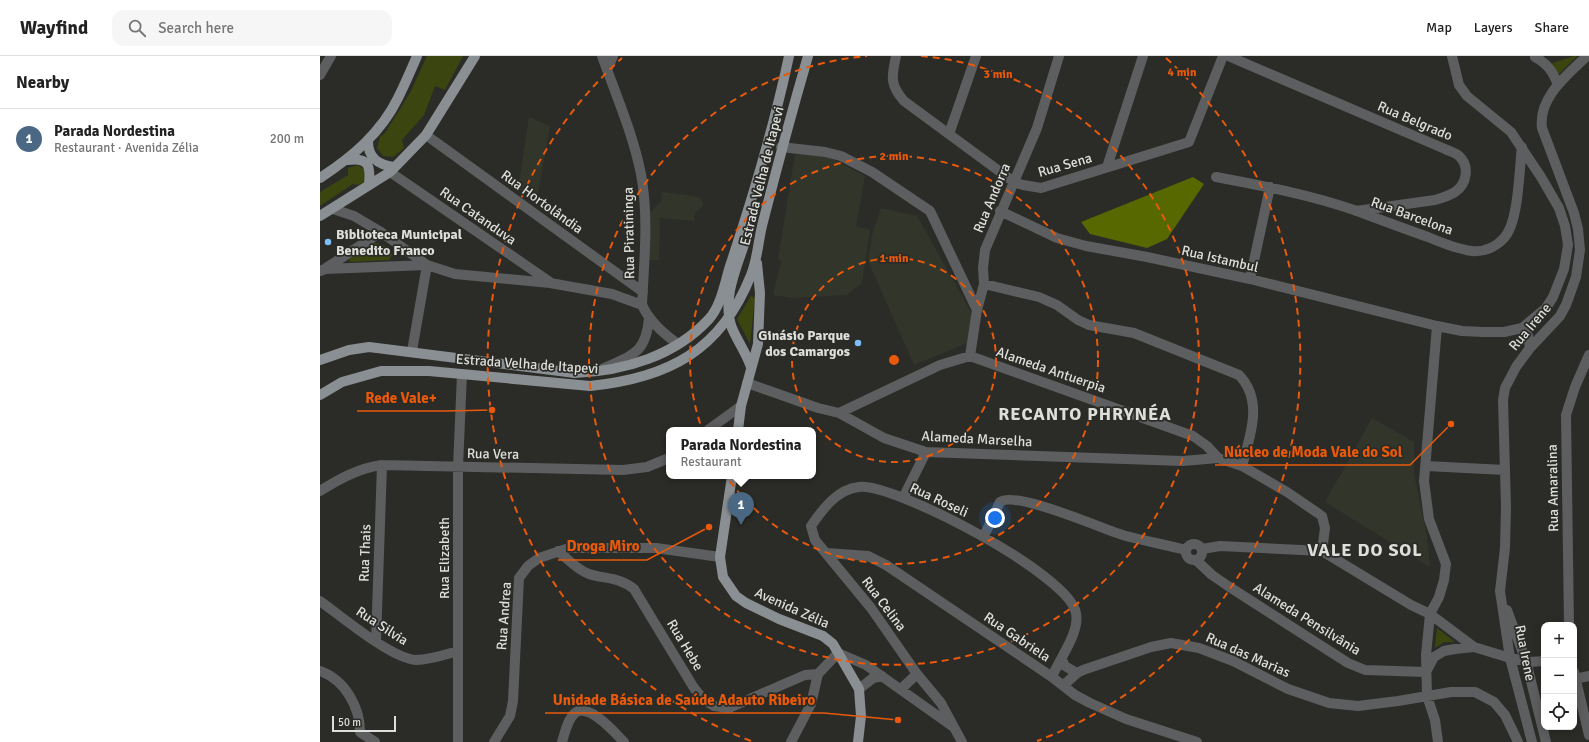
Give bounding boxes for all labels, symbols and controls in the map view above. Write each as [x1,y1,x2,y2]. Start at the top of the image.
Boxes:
search box [112,10,392,46]
text: Wayfind [20,16,88,40]
icon: search [126,17,148,39]
text: Search here [158,19,234,37]
text: Map [1426,19,1452,36]
text: Layers [1474,19,1513,36]
text: Share [1535,19,1569,36]
text: 4 min [1168,65,1197,80]
text: 3 min [984,67,1013,82]
text: Nearby [16,72,69,93]
street label: Rua Belgrado [1375,98,1455,144]
street label: Estrada Velha de Itapevi [736,105,788,247]
text: Parada Nordestina [54,122,175,140]
text: 1 [25,131,33,147]
text: 200 m [270,131,304,147]
text: Restaurant · Avenida Zélia [54,140,199,156]
text: 2 min [880,149,909,164]
street label: Rua Sena [1036,149,1094,181]
street label: Rua Andorra [970,161,1014,235]
street label: Rua Hortolândia [498,167,586,237]
street label: Rua Catanduva [437,183,519,249]
street label: Rua Piratininga [620,187,638,279]
street label: Rua Barcelona [1369,193,1455,239]
place label: Biblioteca Municipal Benedito Franco [336,226,463,259]
marker: Biblioteca Municipal Benedito Franco [323,237,333,247]
street label: Rua Istambul [1180,242,1260,276]
text: 1 min [880,251,909,266]
street label: Rua Irene [1505,300,1555,354]
place label: Ginásio Parque dos Camargos [758,327,850,360]
marker: Ginásio Parque dos Camargos [853,338,863,348]
street label: Alameda Antuerpia [994,343,1108,397]
street label: Estrada Velha de Itapevi [455,351,599,377]
centre of rings [887,353,901,367]
callout: Rede Vale+ [357,384,445,411]
text: Rede Vale+ [365,389,437,407]
district label: RECANTO PHRYNÉA [998,403,1172,425]
popup [666,427,816,479]
street label: Alameda Marselha [921,428,1033,450]
text: Parada Nordestina [681,436,801,454]
callout: Núcleo de Moda Vale do Sol [1215,438,1410,465]
text: Núcleo de Moda Vale do Sol [1224,443,1403,461]
street label: Rua Amaralina [1544,444,1562,532]
street label: Rua Vera [467,445,519,463]
text: Restaurant [681,454,742,470]
street label: Rua Roseli [907,479,971,521]
pin: 1 [728,492,754,525]
your location [985,508,1005,528]
street label: Rua Elizabeth [436,517,453,599]
street label: Rua Thais [356,524,374,582]
callout: Droga Miro [558,533,647,560]
text: Droga Miro [566,537,640,555]
district label: VALE DO SOL [1307,539,1423,561]
street label: Rua Celina [858,573,910,635]
street label: Alameda Pensilvânia [1250,579,1364,659]
street label: Rua Andrea [493,581,515,651]
street label: Avenida Zélia [752,584,832,632]
street label: Rua Silvia [353,603,411,649]
street label: Rua Gabriela [980,608,1054,666]
street label: Rua Hebe [663,616,707,674]
map controls [1541,622,1577,730]
button: + [1541,622,1577,658]
street label: Rua Irene [1511,624,1539,682]
street label: Rua das Marias [1203,629,1293,681]
button: − [1541,658,1577,694]
callout: Unidade Básica de Saúde Adauto Ribeiro [545,686,824,713]
text: Unidade Básica de Saúde Adauto Ribeiro [553,691,816,709]
button: locate [1541,694,1577,730]
scale bar [332,714,396,733]
text: 50 m [338,716,361,729]

